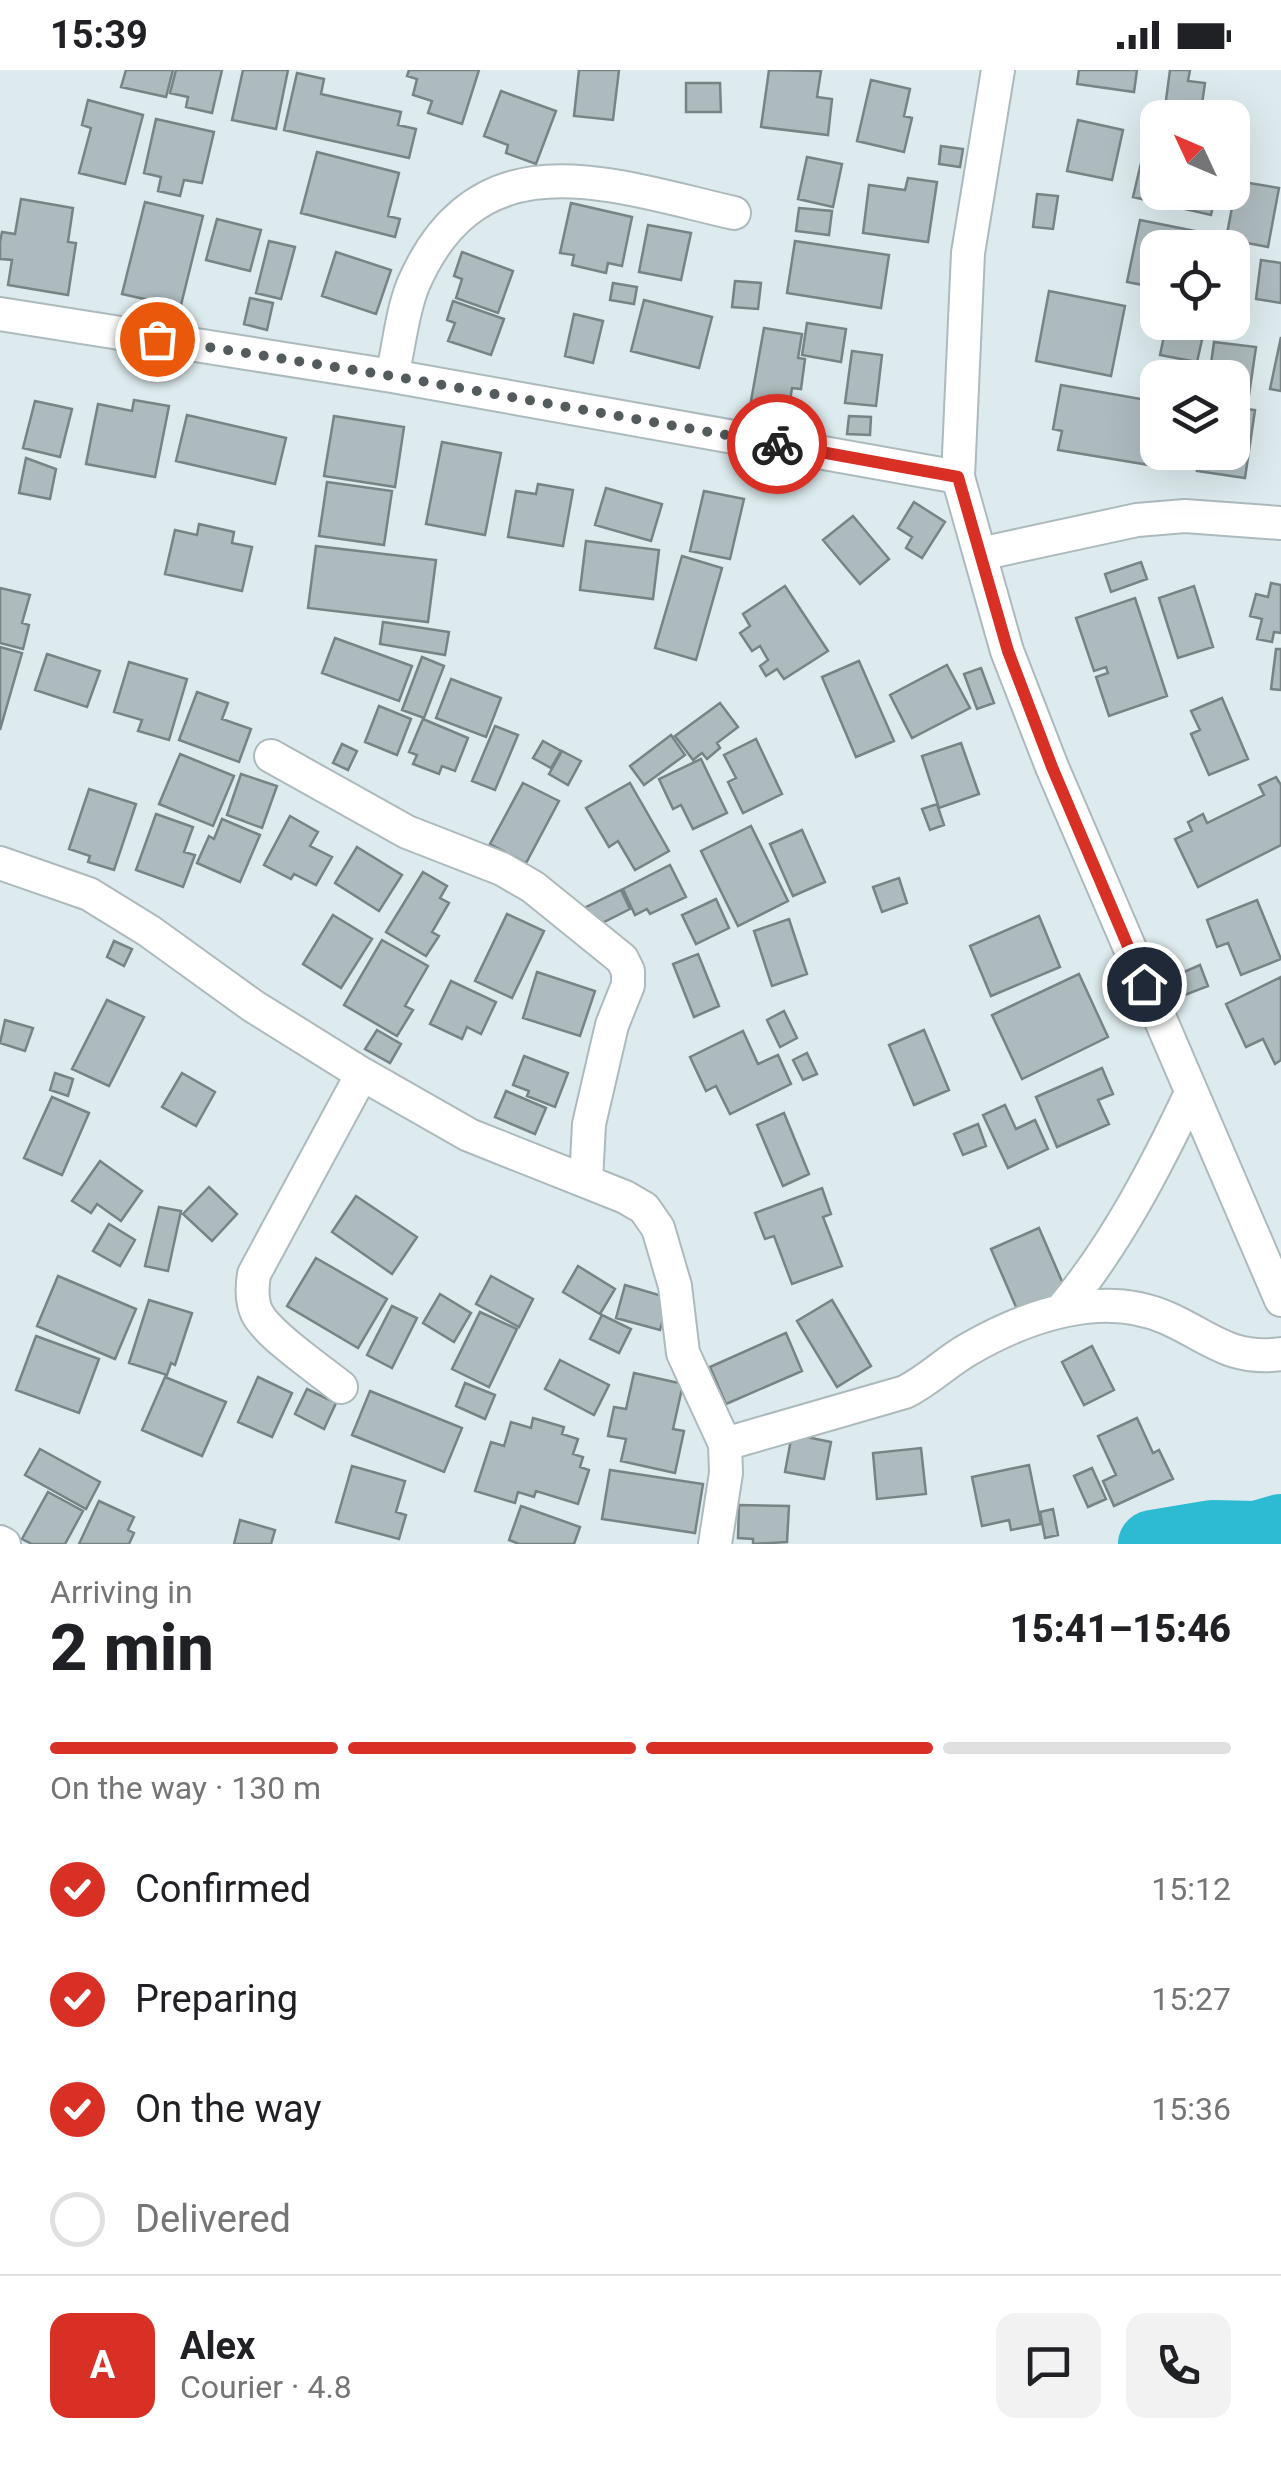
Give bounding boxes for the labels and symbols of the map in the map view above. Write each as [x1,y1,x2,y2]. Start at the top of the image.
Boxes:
north arrow [1140,100,1250,210]
pin [115,297,200,382]
courier [727,394,827,494]
pin [1102,942,1187,1027]

